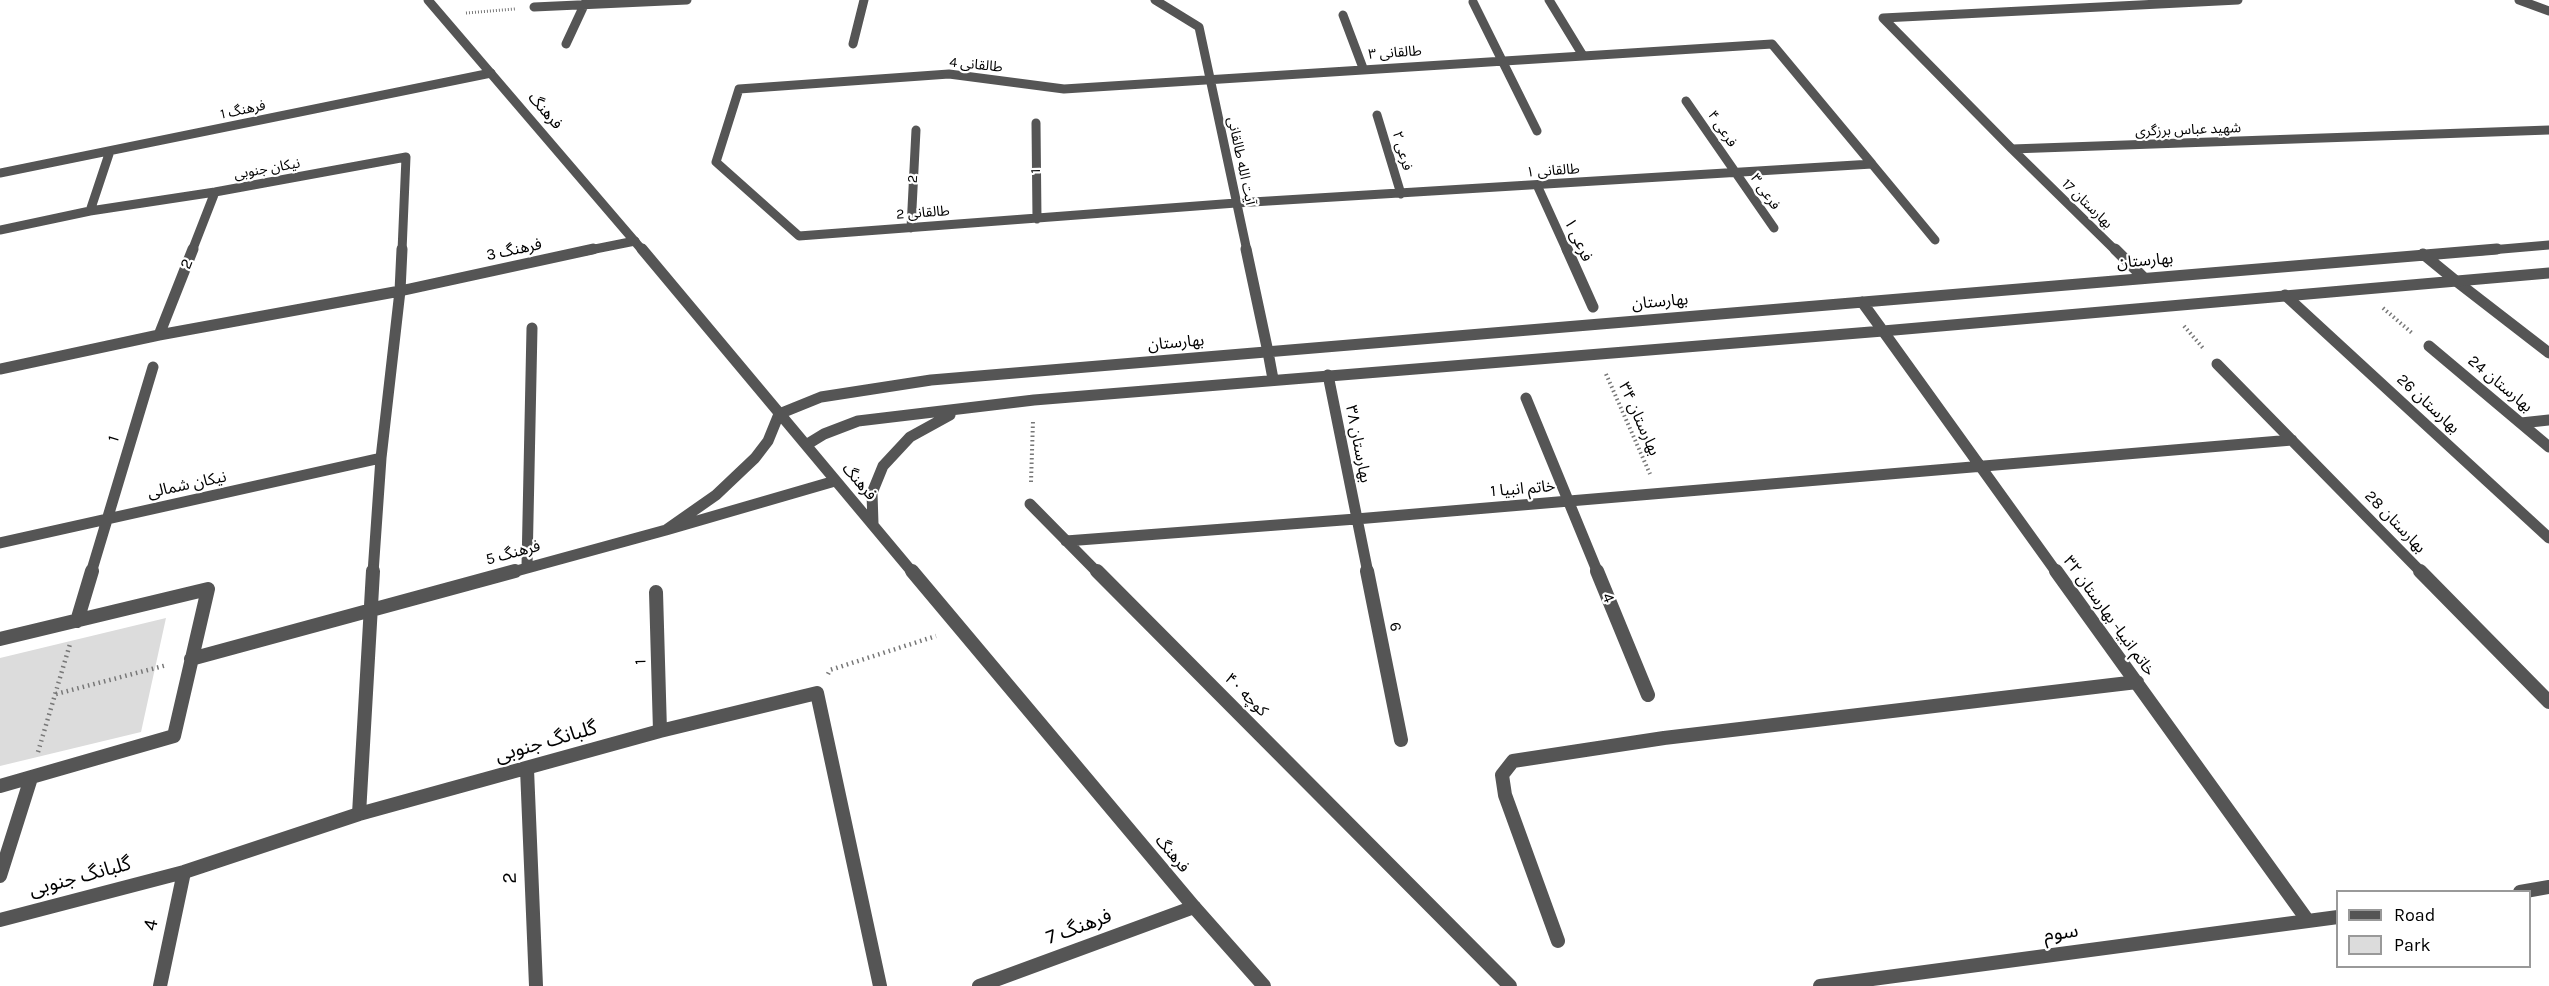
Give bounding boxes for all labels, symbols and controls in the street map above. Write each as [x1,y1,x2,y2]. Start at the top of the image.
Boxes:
street label: طالقانی ۳ [1368,43,1422,63]
street label: طالقانی 4 [949,54,1003,76]
street label: فرهنگ [524,88,566,134]
street label: فرهنگ 1 [219,97,267,123]
street label: فرعی ۴ [1704,108,1740,150]
street label: آیت الله طالقانی [1223,115,1259,207]
street label: شهید عباس برزگری [2135,120,2241,140]
street label: فرعی ۲ [1388,129,1416,173]
street label: نیکان جنوبی [233,155,301,183]
street label: طالقانی ۱ [1526,161,1580,181]
street label: 1 [1028,169,1044,173]
street label: فرعی ۳ [1747,171,1783,213]
street label: 2 [904,175,922,183]
street label: بهارستان 17 [2058,176,2116,232]
street label: طالقانی 2 [896,203,950,223]
street label: فرعی ۱ [1560,215,1596,265]
street label: فرهنگ 3 [484,235,544,265]
street label: بهارستان [2116,249,2174,273]
street label: 2 [176,256,198,272]
street label: بهارستان [1631,290,1689,314]
street label: بهارستان [1147,331,1205,355]
street label: بهارستان 24 [2464,351,2536,417]
street label: بهارستان 26 [2393,370,2463,438]
street label: بهارستان ۳۴ [1614,379,1664,459]
street label: بهارستان ۳۸ [1341,404,1375,484]
street label: 1 [104,434,124,444]
street label: فرهنگ [838,459,880,505]
street label: نیکان شمالی [146,467,228,503]
street label: خاتم انبیا 1 [1490,477,1556,501]
street label: بهارستان 28 [2360,487,2430,557]
street label: فرهنگ 5 [483,536,543,570]
street label: خاتم انبیا- بهارستان ۳۲ [2059,552,2159,680]
street label: 4 [1597,590,1619,606]
street label: 6 [1385,621,1405,633]
street label: 1 [631,659,651,665]
street label: کوچه ۴۰ [1220,669,1272,721]
street label: گلبانگ جنوبی [492,716,600,768]
street label: فرهنگ [1151,831,1193,877]
street label: گلبانگ جنوبی [26,852,134,902]
street label: 2 [498,872,522,884]
legend [2336,890,2531,968]
street label: فرهنگ 7 [1043,904,1115,950]
text: Road [2394,904,2435,926]
street label: 4 [138,917,164,933]
street label: سوم [2042,919,2080,947]
text: Park [2394,934,2431,956]

